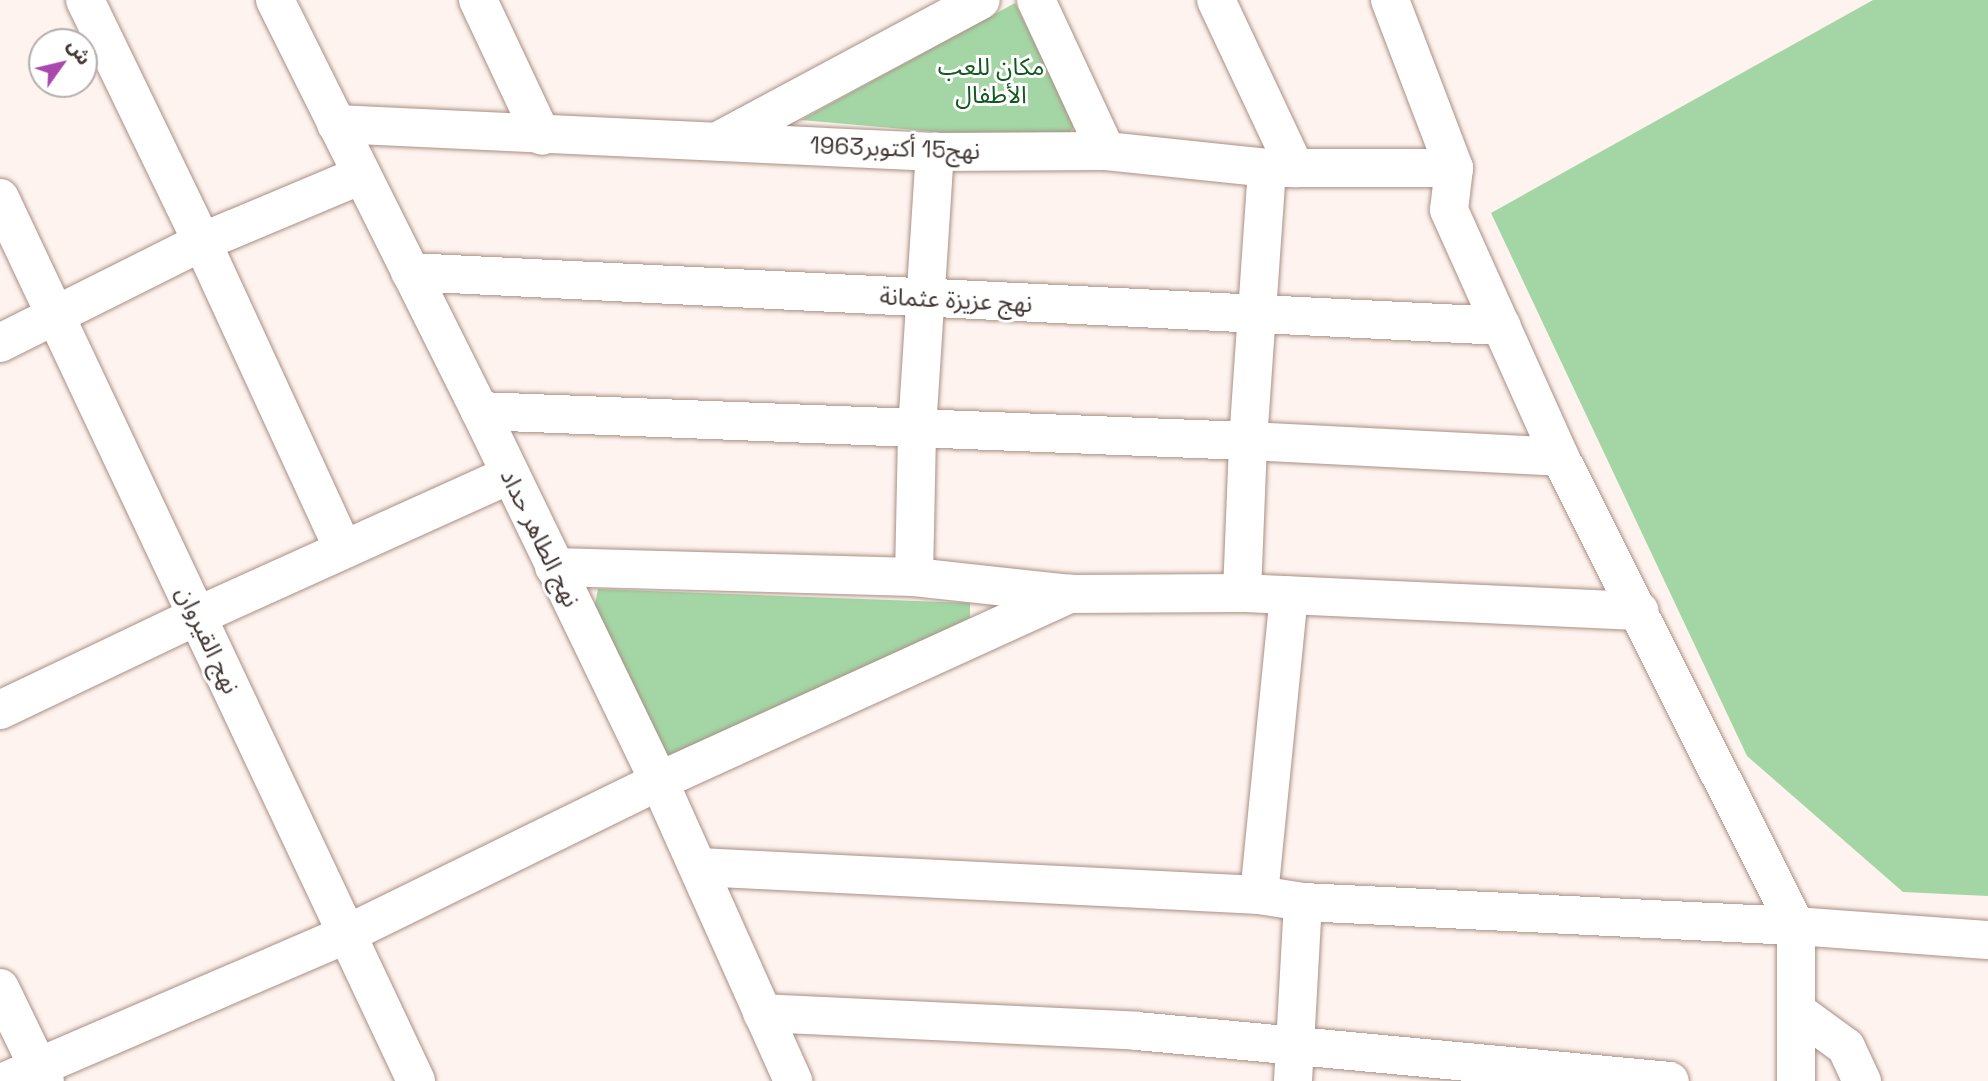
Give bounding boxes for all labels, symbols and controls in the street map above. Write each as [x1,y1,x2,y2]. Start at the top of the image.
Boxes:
north arrow [28,28,98,98]
text: ش [62,34,97,70]
park label: مكان للعب الأطفال [938,53,1044,109]
street label: نهج15 أكتوبر1963 [809,131,981,165]
street label: نهج عزيزة عثمانة [879,282,1033,318]
street label: نهج الطاهر حداد [494,464,586,612]
street label: نهج القيروان [171,582,245,698]

